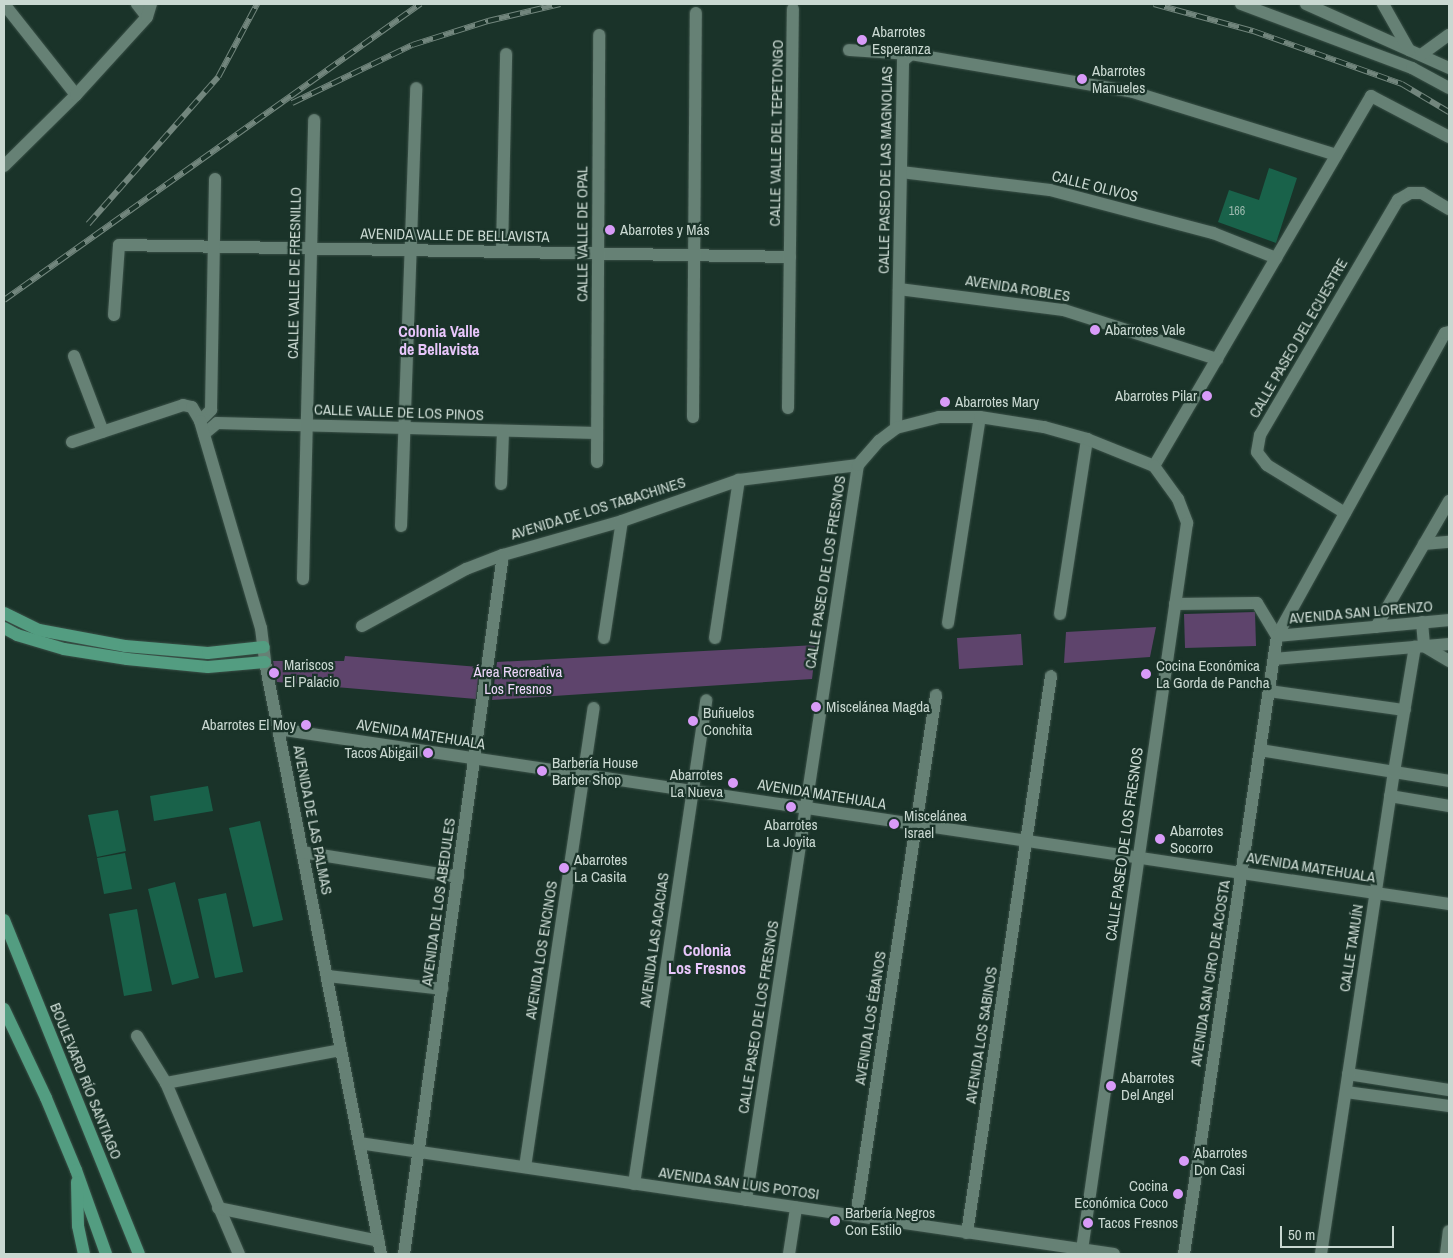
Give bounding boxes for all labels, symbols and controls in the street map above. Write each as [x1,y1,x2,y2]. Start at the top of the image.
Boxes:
place label: Abarrotes Esperanza [872,22,931,57]
marker: Abarrotes Esperanza [856,34,868,46]
street label: CALLE VALLE DEL TEPETONGO [765,39,787,227]
place label: Abarrotes Manueles [1092,61,1145,96]
street label: CALLE PASEO DE LAS MAGNOLIAS [874,66,896,274]
marker: Abarrotes Manueles [1076,73,1088,85]
street label: CALLE VALLE DE OPAL [573,166,591,302]
street label: CALLE OLIVOS [1050,167,1140,205]
street label: CALLE VALLE DE FRESNILLO [283,187,305,359]
house number: 166 [1229,205,1245,219]
place label: Abarrotes y Más [620,221,710,239]
street label: AVENIDA VALLE DE BELLAVISTA [360,224,550,246]
marker: Abarrotes y Más [604,224,616,236]
street label: CALLE PASEO DEL ECUESTRE [1245,255,1351,421]
street label: AVENIDA ROBLES [964,271,1072,305]
district label: Colonia Valle de Bellavista [398,321,480,359]
place label: Abarrotes Vale [1105,321,1185,339]
marker: Abarrotes Vale [1089,324,1101,336]
place label: Abarrotes Pilar [1115,387,1197,405]
marker: Abarrotes Pilar [1201,390,1213,402]
place label: Abarrotes Mary [955,393,1039,411]
marker: Abarrotes Mary [939,396,951,408]
street label: CALLE VALLE DE LOS PINOS [314,400,484,424]
street label: AVENIDA DE LOS TABACHINES [508,473,688,543]
street label: CALLE PASEO DE LOS FRESNOS [801,474,849,670]
street label: AVENIDA SAN LORENZO [1288,597,1434,627]
place label: Mariscos El Palacio [284,655,339,690]
place label: Cocina Económica La Gorda de Pancha [1156,656,1270,691]
park label: Área Recreativa Los Fresnos [474,662,562,697]
marker: Mariscos El Palacio [268,667,280,679]
marker: Cocina Económica La Gorda de Pancha [1140,668,1152,680]
place label: Miscelánea Magda [826,698,930,716]
marker: Miscelánea Magda [810,701,822,713]
place label: Buñuelos Conchita [703,703,754,738]
street label: AVENIDA MATEHUALA [355,715,487,753]
marker: Buñuelos Conchita [687,715,699,727]
place label: Abarrotes El Moy [202,716,296,734]
marker: Abarrotes El Moy [300,719,312,731]
street label: AVENIDA DE LAS PALMAS [290,743,336,897]
place label: Tacos Abigail [344,744,418,762]
street label: CALLE PASEO DE LOS FRESNOS [1101,746,1147,942]
marker: Tacos Abigail [422,747,434,759]
place label: Barbería House Barber Shop [552,753,638,788]
marker: Barbería House Barber Shop [536,765,548,777]
place label: Abarrotes La Nueva [670,765,723,800]
street label: AVENIDA MATEHUALA [756,775,888,813]
marker: Abarrotes La Nueva [727,777,739,789]
marker: Abarrotes La Joyita [785,801,797,813]
place label: Miscelánea Israel [904,806,967,841]
place label: Abarrotes La Joyita [764,815,818,850]
street label: AVENIDA DE LOS ABEDULES [417,816,459,988]
marker: Miscelánea Israel [888,818,900,830]
place label: Abarrotes Socorro [1170,821,1223,856]
marker: Abarrotes Socorro [1154,833,1166,845]
street label: AVENIDA MATEHUALA [1245,848,1377,886]
place label: Abarrotes La Casita [574,850,627,885]
marker: Abarrotes La Casita [558,862,570,874]
street label: AVENIDA LAS ACACIAS [636,871,672,1009]
street label: AVENIDA SAN CIRO DE ACOSTA [1186,878,1234,1068]
street label: AVENIDA LOS ENCINOS [521,879,561,1021]
street label: CALLE TAMUÍN [1335,903,1367,993]
street label: CALLE PASEO DE LOS FRESNOS [734,919,782,1115]
district label: Colonia Los Fresnos [668,940,746,978]
street label: AVENIDA LOS ÉBANOS [850,950,890,1086]
street label: AVENIDA LOS SABINOS [961,965,1001,1105]
street label: BOULEVARD RÍO SANTIAGO [46,1000,126,1162]
place label: Abarrotes Del Angel [1121,1068,1174,1103]
marker: Abarrotes Del Angel [1105,1080,1117,1092]
place label: Abarrotes Don Casi [1194,1143,1247,1178]
marker: Abarrotes Don Casi [1178,1155,1190,1167]
street label: AVENIDA SAN LUIS POTOSI [657,1163,821,1203]
place label: Cocina Económica Coco [1074,1176,1168,1211]
marker: Cocina Económica Coco [1172,1188,1184,1200]
place label: Barbería Negros Con Estilo [845,1203,935,1238]
place label: Tacos Fresnos [1098,1214,1178,1232]
marker: Barbería Negros Con Estilo [829,1215,841,1227]
scale bar [1283,1216,1397,1248]
marker: Tacos Fresnos [1082,1217,1094,1229]
text: 50 m [1288,1224,1315,1245]

